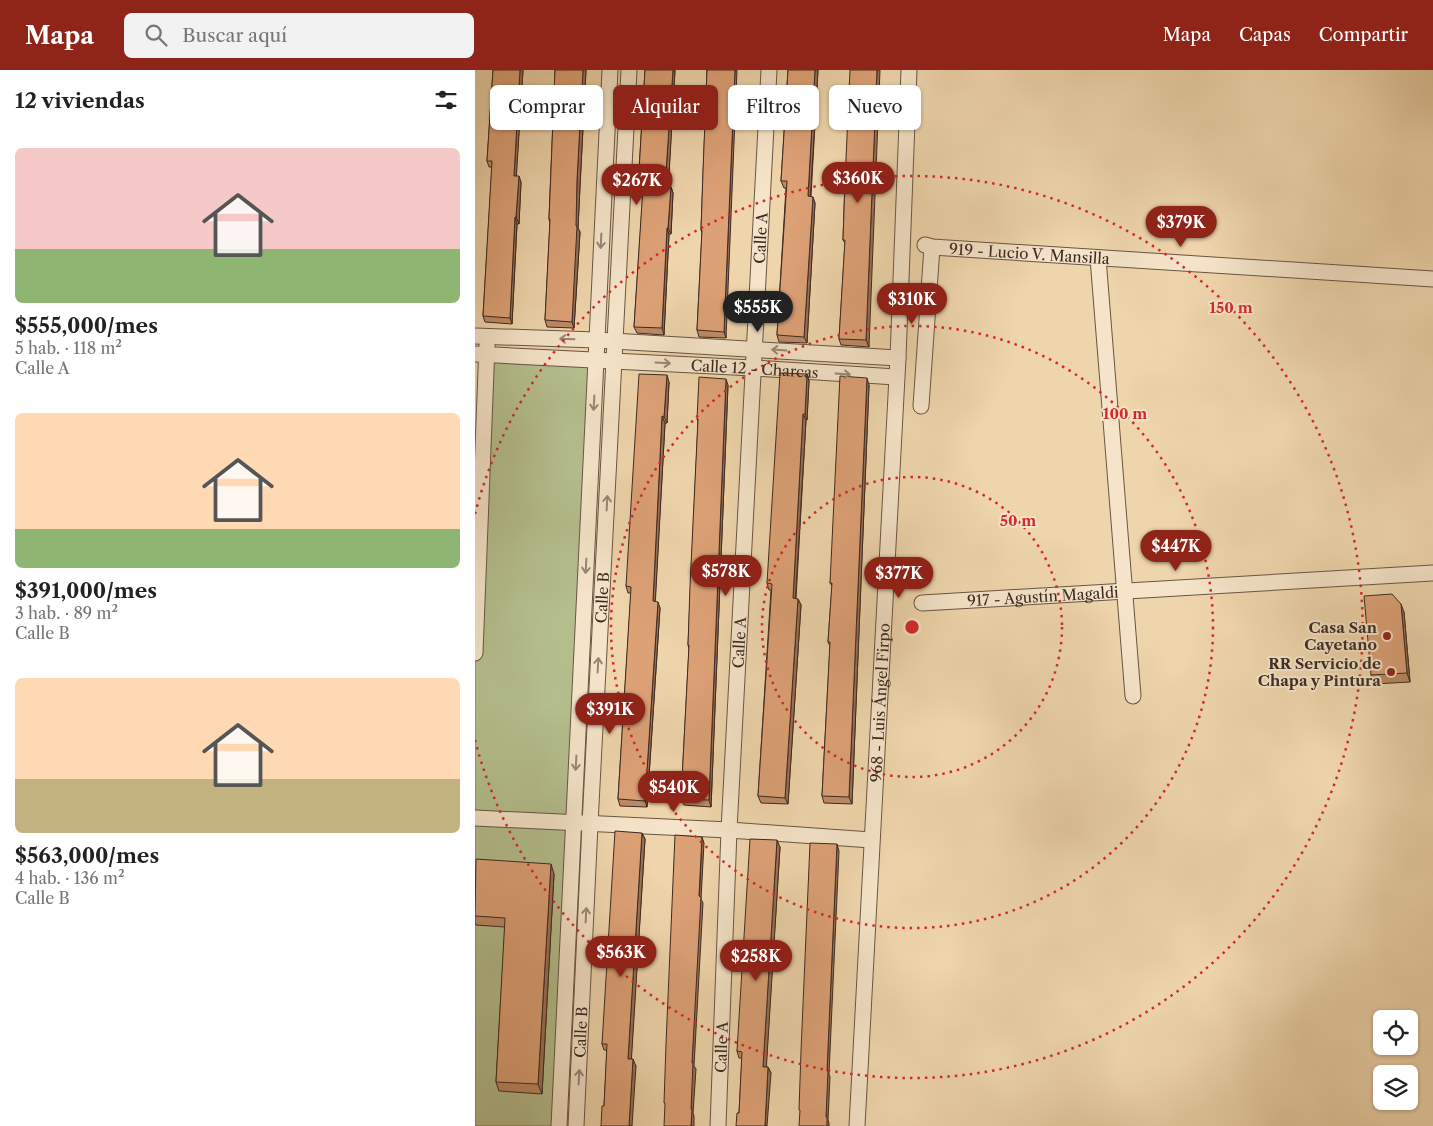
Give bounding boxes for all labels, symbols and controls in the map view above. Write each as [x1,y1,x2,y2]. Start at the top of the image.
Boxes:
search box [124,13,474,58]
text: Mapa [25,21,94,50]
icon: search [142,21,170,49]
text: Buscar aquí [182,24,287,47]
text: Mapa [1163,24,1211,46]
text: Capas [1239,24,1291,46]
text: Compartir [1319,24,1408,46]
chip: Comprar [490,85,603,130]
chip: Alquilar [613,85,718,130]
chip: Filtros [728,85,819,130]
chip: Nuevo [829,85,921,130]
icon: filters [432,86,460,114]
text: 12 viviendas [15,88,145,113]
pin: $360K [823,162,893,204]
pin: $267K [602,164,672,206]
text: $360K [833,168,883,188]
text: $267K [613,170,661,190]
icon: home [193,180,283,270]
pin: $379K [1146,206,1216,248]
street label: Calle A [749,211,771,264]
text: $379K [1157,212,1205,232]
one-way arrow [597,233,606,249]
street label: 919 - Lucio V. Mansilla [949,239,1110,268]
pin: $310K [877,282,947,325]
text: $310K [888,289,936,309]
pin: $555K [723,290,793,333]
text: $555K [734,297,782,317]
text: 150 m [1209,298,1253,317]
text: $555,000/mes [15,313,158,338]
one-way arrow [560,334,576,344]
text: 5 hab. · 118 m² [15,338,122,358]
one-way arrow [771,345,787,354]
street label: Calle 12 - Charcas [690,355,819,382]
text: Calle A [15,358,70,378]
one-way arrow [655,359,671,368]
one-way arrow [834,369,850,378]
one-way arrow [589,395,598,411]
text: 100 m [1103,404,1147,423]
icon: home [193,445,283,535]
one-way arrow [602,495,611,511]
text: 50 m [1000,511,1036,530]
pin: $447K [1141,530,1211,572]
text: $447K [1151,536,1201,556]
pin: $578K [691,554,761,597]
pin: $377K [864,556,934,599]
one-way arrow [581,557,590,573]
text: $578K [702,561,750,581]
text: $377K [875,563,923,583]
street label: Calle B [591,572,613,624]
text: $391,000/mes [15,578,157,603]
street label: 917 - Agustín Magaldi [967,582,1119,610]
text: 3 hab. · 89 m² [15,603,118,623]
street label: Calle A [728,615,750,669]
centre of rings [903,618,921,636]
place label: Casa San Cayetano [1304,618,1378,654]
text: Calle B [15,623,70,643]
street label: 968 - Luis Ángel Firpo [866,623,893,783]
marker: Casa San Cayetano [1381,630,1393,642]
place label: RR Servicio de Chapa y Pintura [1258,654,1381,690]
one-way arrow [594,658,603,674]
marker: RR Servicio de Chapa y Pintura [1385,666,1397,678]
pin: $391K [575,692,645,735]
text: $391K [586,699,634,719]
icon: home [193,710,283,800]
one-way arrow [571,755,580,771]
pin: $540K [639,770,709,813]
text: $540K [649,777,699,797]
text: $563,000/mes [15,843,159,868]
text: 4 hab. · 136 m² [15,868,124,888]
text: Calle B [15,888,70,908]
one-way arrow [581,907,591,924]
pin: $563K [586,936,656,978]
pin: $258K [721,940,791,982]
text: $563K [596,942,646,962]
text: $258K [731,946,781,966]
street label: Calle B [570,1006,591,1058]
map controls [1373,1010,1418,1110]
button: locate [1373,1010,1418,1055]
street label: Calle A [710,1020,731,1073]
button: layers [1373,1065,1418,1110]
one-way arrow [574,1070,583,1086]

